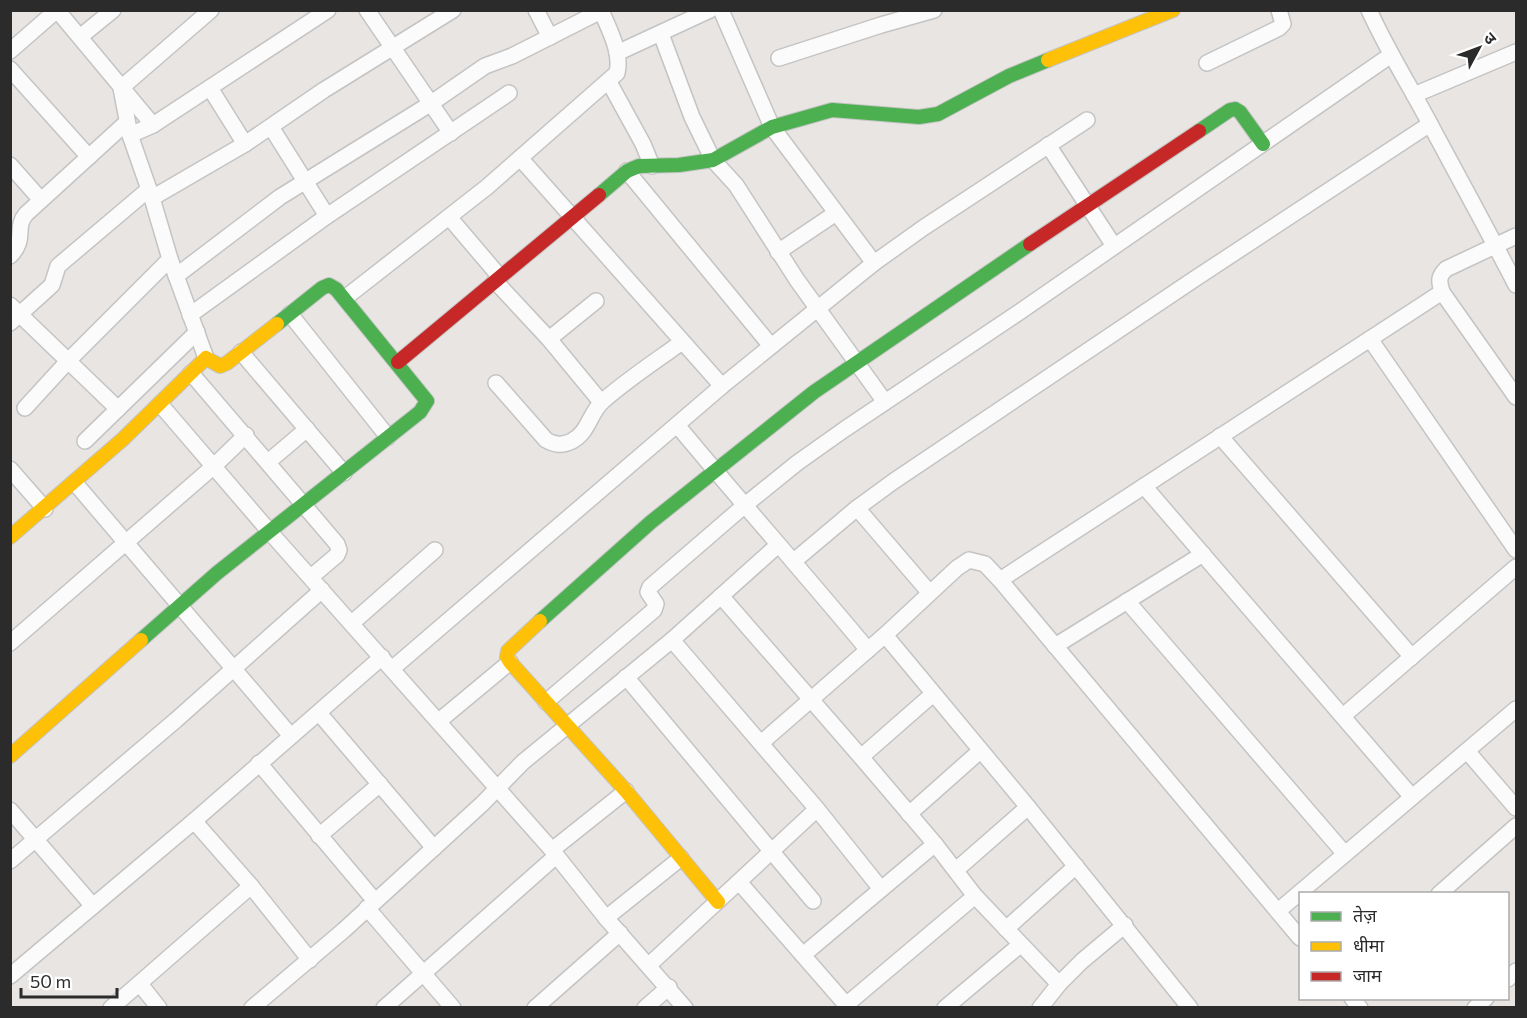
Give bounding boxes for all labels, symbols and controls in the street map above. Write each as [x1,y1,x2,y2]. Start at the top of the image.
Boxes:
north arrow [1449,18,1509,78]
text: उ [1480,28,1501,48]
legend [1299,892,1509,1000]
text: तेज़ [1353,904,1377,926]
text: धीमा [1353,934,1384,956]
scale bar [21,961,117,999]
text: जाम [1353,964,1383,986]
text: 50 m [30,970,71,992]

